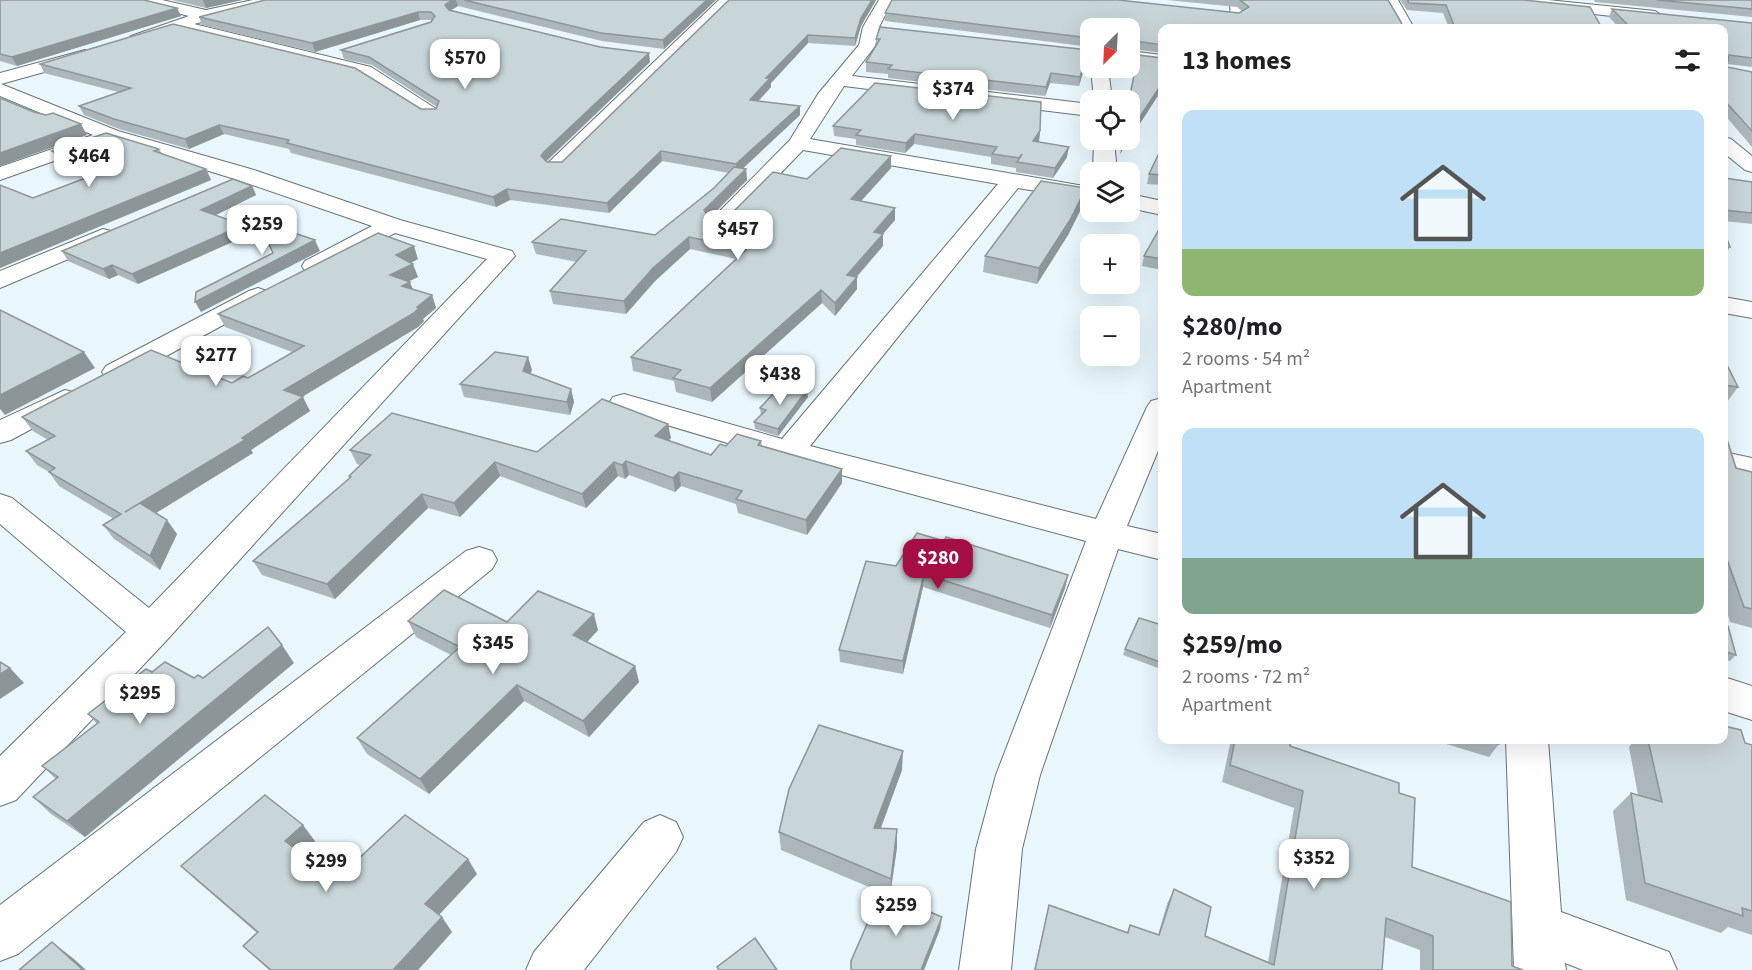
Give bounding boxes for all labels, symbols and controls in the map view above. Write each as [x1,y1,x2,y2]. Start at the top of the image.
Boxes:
north arrow [1080,18,1140,78]
map controls [1080,18,1140,366]
pin: $570 [429,39,501,90]
text: 13 homes [1182,42,1291,79]
text: $570 [444,44,486,72]
icon: filters [1671,44,1704,77]
pin: $374 [917,70,989,121]
text: $374 [932,75,974,103]
button: locate [1080,90,1140,150]
pin: $464 [53,137,125,188]
text: $464 [68,142,110,170]
icon: home [1389,149,1497,257]
button: layers [1080,162,1140,222]
pin: $259 [226,205,298,256]
text: $259 [241,210,283,238]
pin: $457 [702,210,774,261]
text: $457 [717,215,759,243]
button: + [1080,234,1140,294]
button: − [1080,306,1140,366]
text: $280/mo [1182,308,1282,345]
pin: $277 [180,336,252,387]
text: $277 [195,341,237,369]
text: 2 rooms · 54 m² [1182,345,1310,373]
pin: $438 [744,355,816,406]
text: $438 [759,360,801,388]
text: Apartment [1182,373,1272,401]
icon: home [1389,467,1497,575]
pin: $280 [902,539,974,590]
text: $280 [917,544,959,572]
pin: $345 [457,624,529,675]
text: $259/mo [1182,626,1282,663]
text: $345 [472,629,514,657]
text: 2 rooms · 72 m² [1182,663,1310,691]
pin: $295 [104,674,176,725]
text: $295 [119,679,161,707]
text: Apartment [1182,691,1272,719]
pin: $352 [1278,839,1350,890]
pin: $299 [290,842,362,893]
text: $352 [1293,844,1335,872]
text: $299 [305,847,347,875]
pin: $259 [860,886,932,937]
text: $259 [875,891,917,919]

